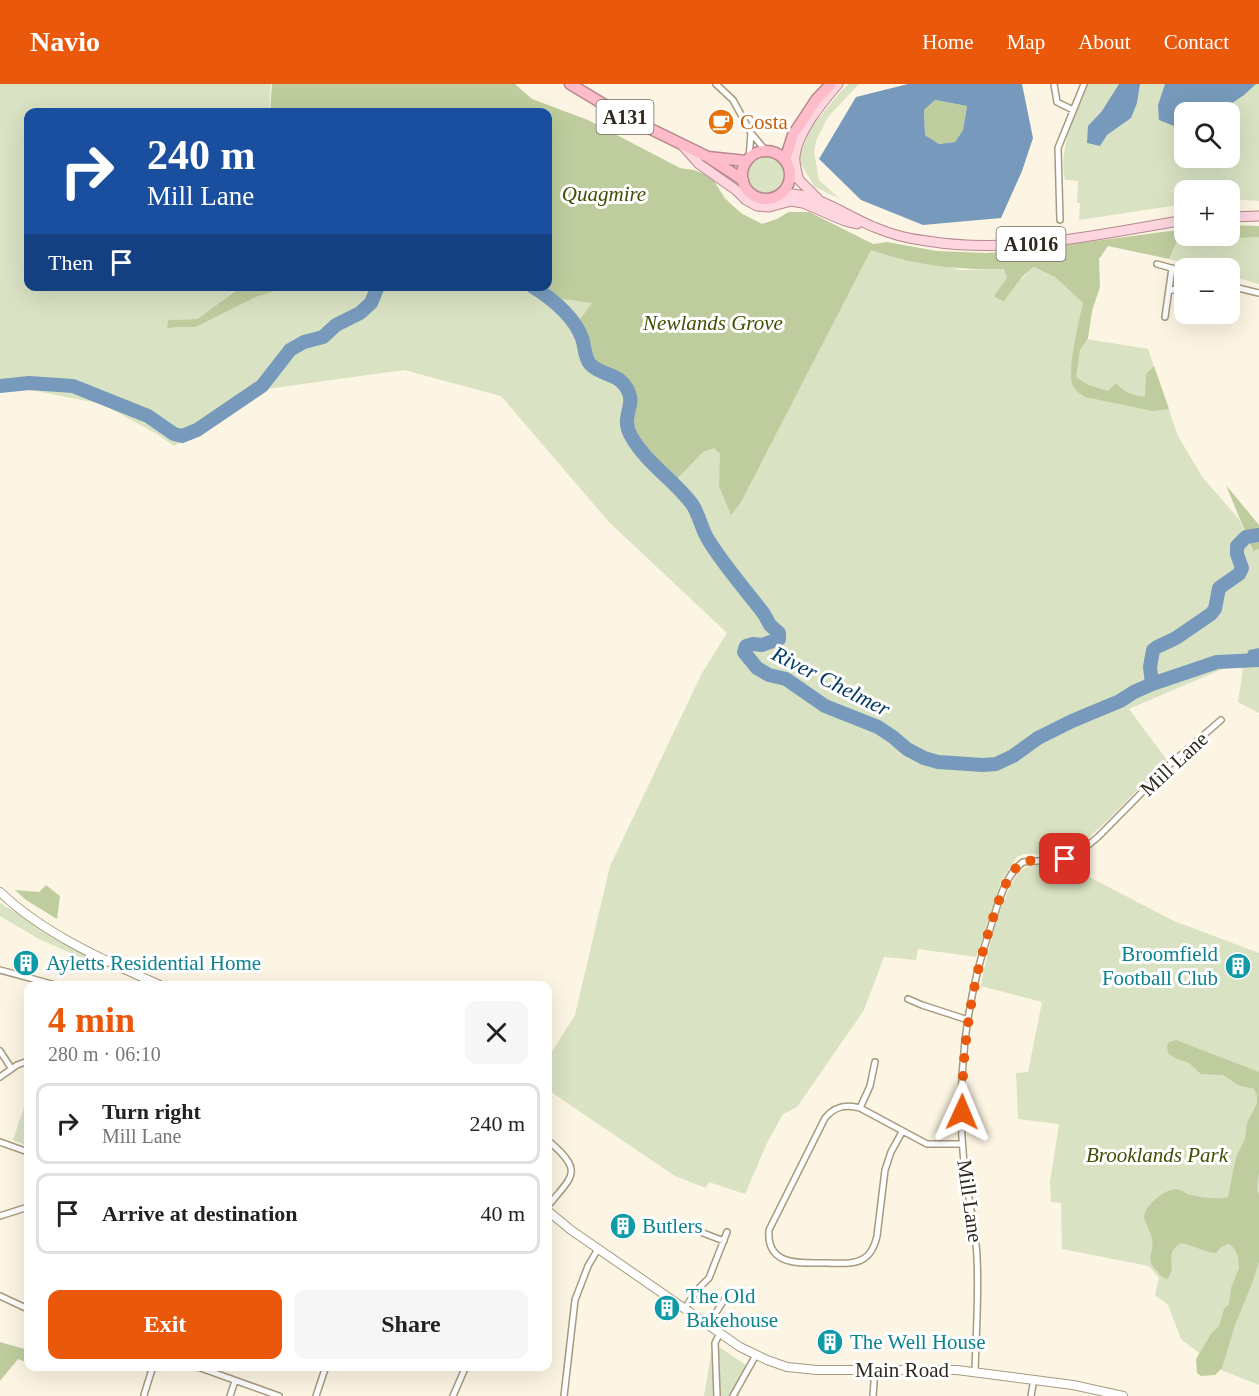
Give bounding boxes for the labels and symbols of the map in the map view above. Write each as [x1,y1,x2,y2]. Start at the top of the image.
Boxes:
road number: A131 [596,100,654,134]
cafe icon: Costa [706,107,736,137]
place label: Costa [740,110,789,134]
park label: Quagmire [562,182,646,206]
road number: A1016 [996,227,1066,261]
park label: Newlands Grove [642,311,783,335]
water label: River Chelmer [767,640,894,722]
street label: Mill Lane [1135,727,1213,801]
pin [1039,833,1090,884]
place label: Broomfield Football Club [1102,942,1218,990]
building icon: Ayletts Residential Home [11,948,41,978]
place label: Ayletts Residential Home [46,951,261,975]
building icon: Broomfield Football Club [1223,951,1253,981]
position arrow [930,1080,994,1144]
park label: Brooklands Park [1086,1143,1229,1167]
street label: Mill Lane [952,1158,988,1244]
building icon: Butlers [608,1211,638,1241]
place label: Butlers [642,1214,703,1238]
place label: The Old Bakehouse [686,1284,778,1332]
building icon: The Old Bakehouse [652,1293,682,1323]
building icon: The Well House [815,1327,845,1357]
place label: The Well House [850,1330,986,1354]
street label: Main Road [855,1358,949,1382]

